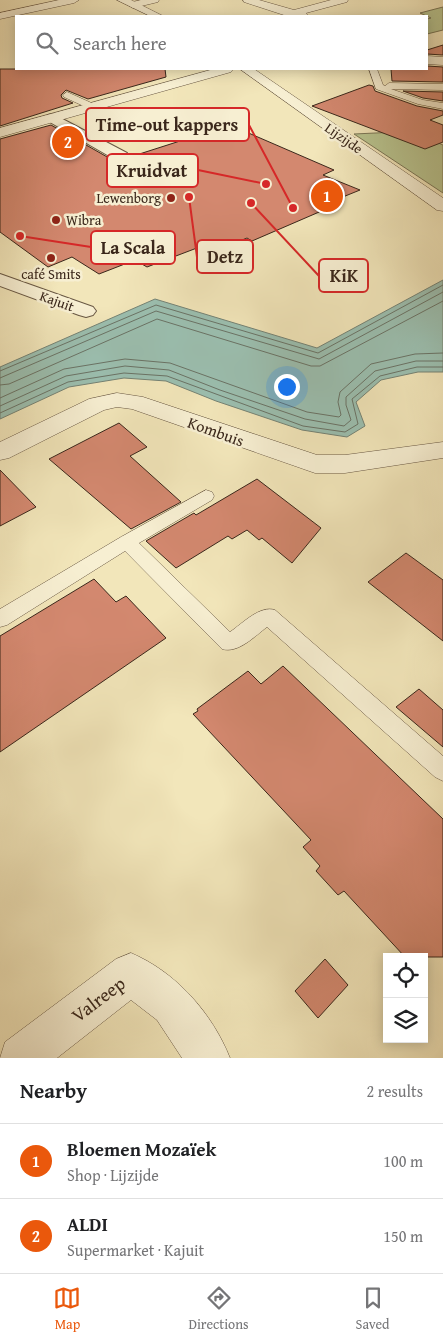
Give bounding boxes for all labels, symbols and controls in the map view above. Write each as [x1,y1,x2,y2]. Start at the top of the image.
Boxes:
search box [15,15,428,70]
icon: search [33,29,61,57]
text: Search here [73,29,167,57]
callout: Time-out kappers [86,108,249,141]
text: Time-out kappers [96,111,238,138]
street label: Lijzijde [321,118,367,159]
pin: 2 [52,123,84,161]
callout: Kruidvat [107,154,198,187]
text: Kruidvat [117,157,188,184]
pin: 1 [311,177,343,215]
place label: Lewenborg [96,188,161,208]
marker: Lewenborg [165,192,177,204]
place label: Wibra [66,210,102,230]
marker: Wibra [50,214,62,226]
callout: La Scala [91,231,175,264]
text: La Scala [101,234,166,261]
callout: Detz [197,240,253,273]
text: Detz [207,243,243,270]
marker: café Smits [45,252,57,264]
callout: KiK [319,259,368,292]
text: KiK [330,262,359,289]
place label: café Smits [21,264,81,284]
street label: Kajuit [37,286,77,316]
your location [274,374,300,400]
street label: Kombuis [184,410,248,452]
map controls [383,953,428,1043]
button: locate [383,953,428,998]
street label: Valreep [65,969,131,1029]
button: layers [383,998,428,1043]
text: Nearby [20,1075,87,1106]
text: 2 results [366,1079,423,1103]
text: Bloemen Mozaïek [67,1135,216,1163]
text: 1 [32,1149,40,1173]
text: 100 m [383,1149,423,1173]
text: Shop · Lijzijde [67,1163,159,1187]
text: ALDI [67,1210,108,1238]
text: 2 [32,1224,40,1248]
text: 150 m [383,1224,423,1248]
text: Supermarket · Kajuit [67,1238,204,1262]
tab: Map [53,1284,81,1334]
tab: Directions [188,1284,249,1334]
tab: Saved [356,1284,390,1334]

